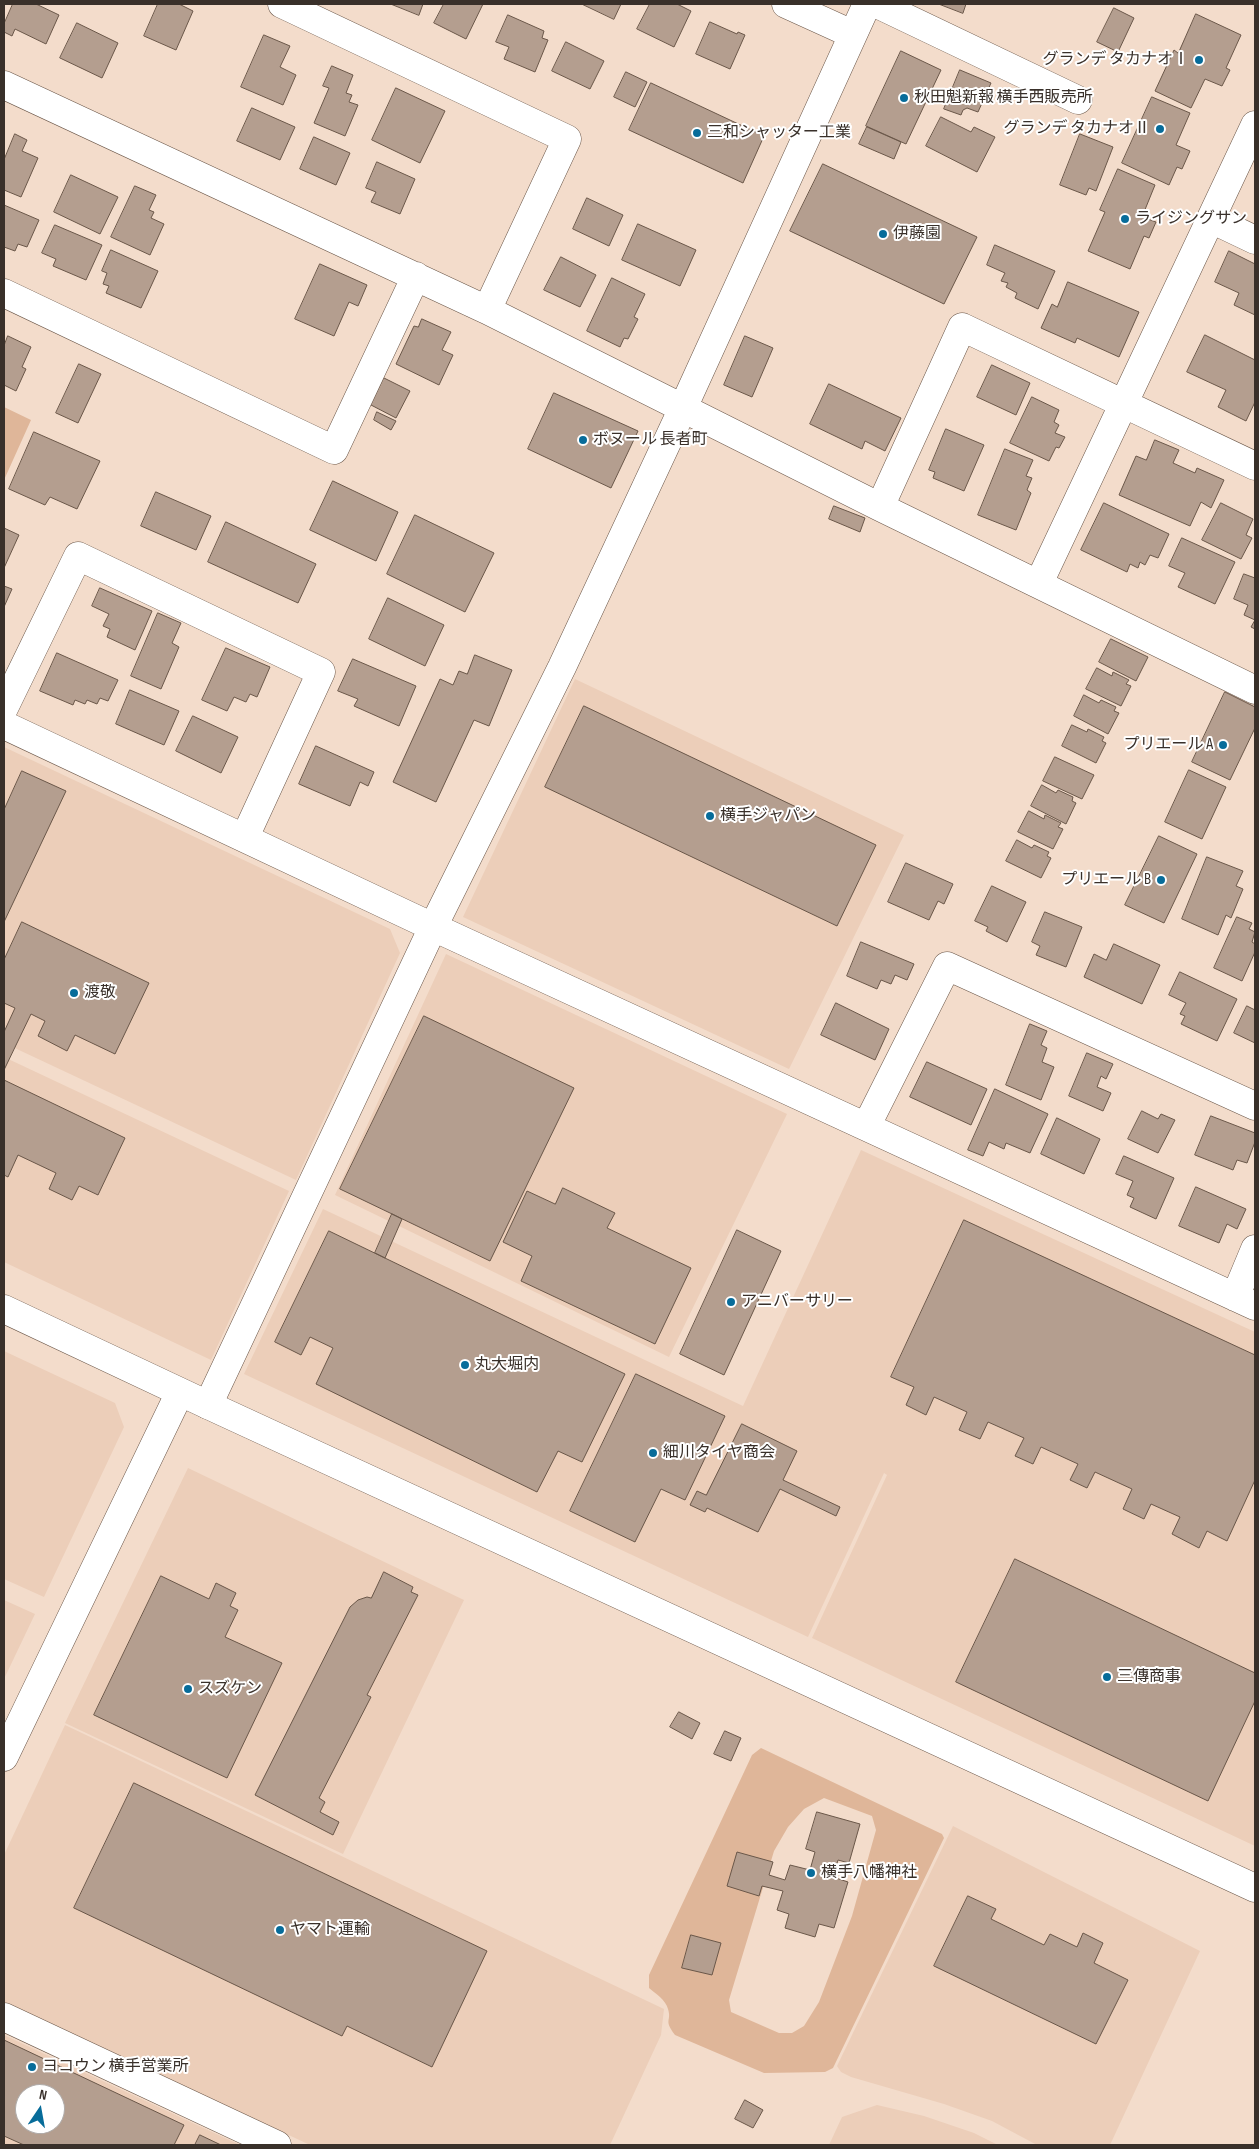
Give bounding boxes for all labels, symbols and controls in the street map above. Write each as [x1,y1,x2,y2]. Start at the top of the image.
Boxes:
place label: グランデ タカナオⅠ [1042,50,1189,70]
marker: グランデ タカナオⅠ [1193,54,1205,66]
place label: 秋田魁新報 横手西販売所 [914,88,1093,108]
marker: 秋田魁新報 横手西販売所 [898,92,910,104]
place label: グランデ タカナオⅡ [1003,119,1150,139]
place label: 三和シャッター工業 [707,123,851,143]
marker: グランデ タカナオⅡ [1154,123,1166,135]
marker: 三和シャッター工業 [691,127,703,139]
place label: ライジングサン [1135,209,1247,229]
marker: ライジングサン [1119,213,1131,225]
place label: 伊藤園 [893,224,941,244]
marker: 伊藤園 [877,228,889,240]
place label: ボヌール 長者町 [593,430,708,450]
marker: ボヌール 長者町 [577,434,589,446]
place label: プリエール A [1124,735,1213,755]
marker: プリエール A [1217,739,1229,751]
place label: 横手ジャパン [720,806,816,826]
marker: 横手ジャパン [704,810,716,822]
place label: プリエール B [1061,870,1151,890]
marker: プリエール B [1155,874,1167,886]
place label: 渡敬 [84,983,116,1003]
marker: 渡敬 [68,987,80,999]
place label: アニバーサリー [741,1292,853,1312]
marker: アニバーサリー [725,1296,737,1308]
place label: 丸大堀内 [475,1355,539,1375]
marker: 丸大堀内 [459,1359,471,1371]
place label: 細川タイヤ商会 [663,1443,775,1463]
marker: 細川タイヤ商会 [647,1447,659,1459]
place label: 三傳商事 [1117,1667,1181,1687]
marker: 三傳商事 [1101,1671,1113,1683]
place label: スズケン [198,1679,262,1699]
marker: スズケン [182,1683,194,1695]
place label: 横手八幡神社 [821,1863,917,1883]
marker: 横手八幡神社 [805,1867,817,1879]
place label: ヤマト運輸 [290,1920,370,1940]
marker: ヤマト運輸 [274,1924,286,1936]
place label: ヨコウン 横手営業所 [42,2057,189,2077]
marker: ヨコウン 横手営業所 [26,2061,38,2073]
north arrow [15,2084,65,2134]
text: N [38,2086,48,2104]

